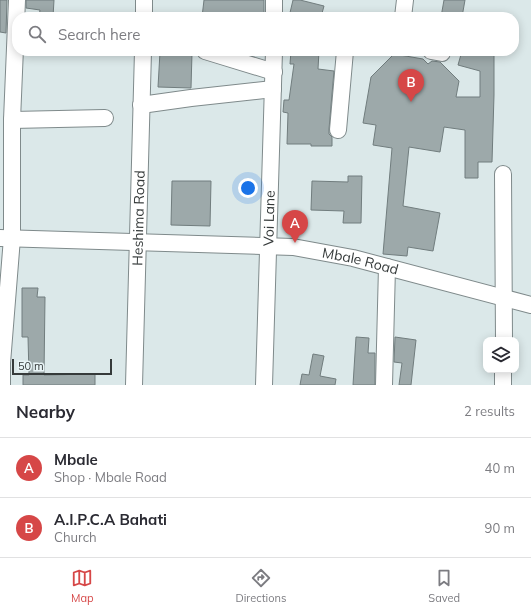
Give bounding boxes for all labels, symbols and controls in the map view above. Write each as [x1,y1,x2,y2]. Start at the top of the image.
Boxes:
search box [12,12,519,56]
icon: search [26,23,48,45]
text: Search here [58,25,140,44]
pin: B [398,69,424,102]
street label: Heshima Road [128,170,149,266]
your location [238,178,258,198]
street label: Voi Lane [259,190,279,246]
pin: A [282,210,308,243]
street label: Mbale Road [321,244,401,279]
map controls [483,337,519,373]
button: layers [483,337,519,373]
scale bar [12,357,112,376]
text: 50 m [18,359,44,373]
text: Nearby [16,401,75,422]
text: 2 results [464,403,515,419]
text: Mbale [54,450,98,469]
text: A [24,460,34,476]
text: 40 m [485,460,515,476]
text: Shop · Mbale Road [54,469,167,485]
text: A.I.P.C.A Bahati [54,510,167,529]
text: B [25,520,33,536]
text: 90 m [485,520,515,536]
text: Church [54,529,97,545]
tab: Map [71,567,94,605]
tab: Directions [236,567,286,605]
tab: Saved [428,567,460,605]

